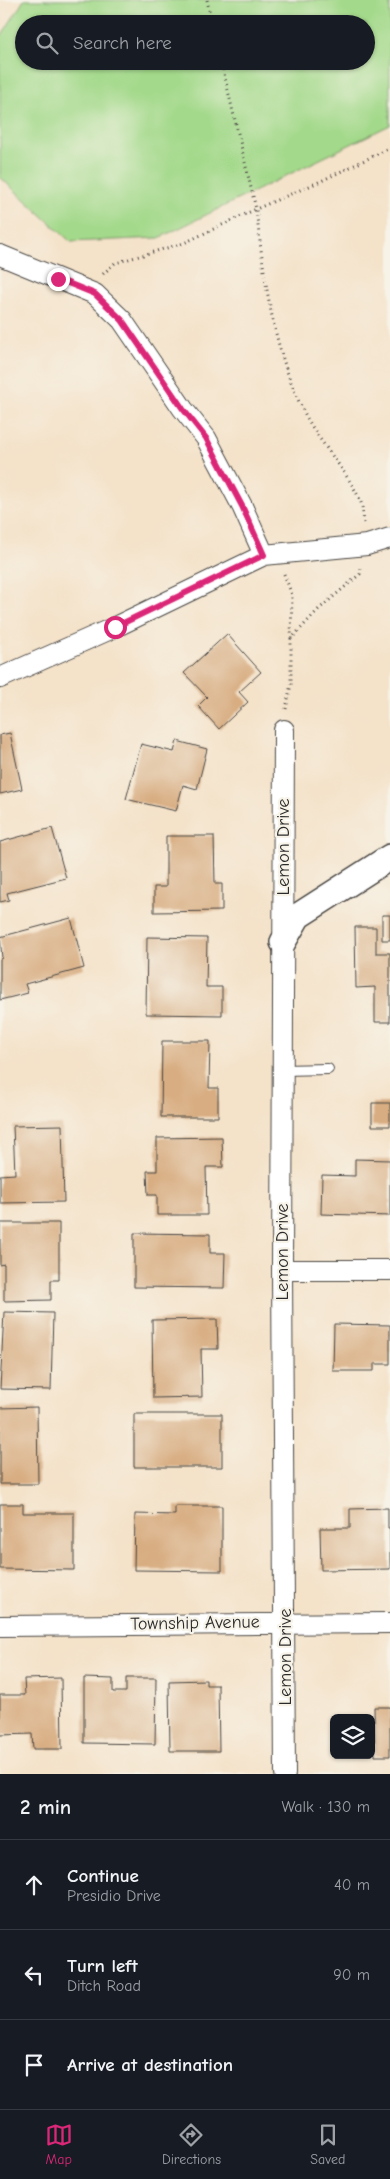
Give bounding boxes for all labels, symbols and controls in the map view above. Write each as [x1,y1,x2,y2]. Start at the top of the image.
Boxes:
search box [15,15,375,70]
icon: search [33,29,61,57]
text: Search here [73,32,172,54]
route end [47,268,70,291]
route start [104,616,127,639]
street label: Lemon Drive [273,799,294,895]
street label: Lemon Drive [272,1204,293,1300]
street label: Lemon Drive [275,1609,296,1705]
street label: Township Avenue [130,1611,260,1635]
map controls [330,1714,375,1759]
button: layers [330,1714,375,1759]
text: 2 min [20,1795,71,1819]
text: Walk · 130 m [281,1798,370,1816]
text: Continue [67,1865,139,1887]
icon: ahead [20,1871,48,1899]
text: 40 m [334,1876,370,1894]
text: Presidio Drive [67,1887,161,1905]
text: Turn left [67,1955,138,1977]
icon: left [20,1961,48,1989]
text: 90 m [333,1966,370,1984]
text: Ditch Road [67,1977,141,1995]
icon: arrive [20,2051,48,2079]
text: Arrive at destination [67,2054,233,2076]
tab: Map [45,2121,73,2168]
tab: Directions [162,2121,221,2168]
tab: Saved [310,2121,345,2168]

